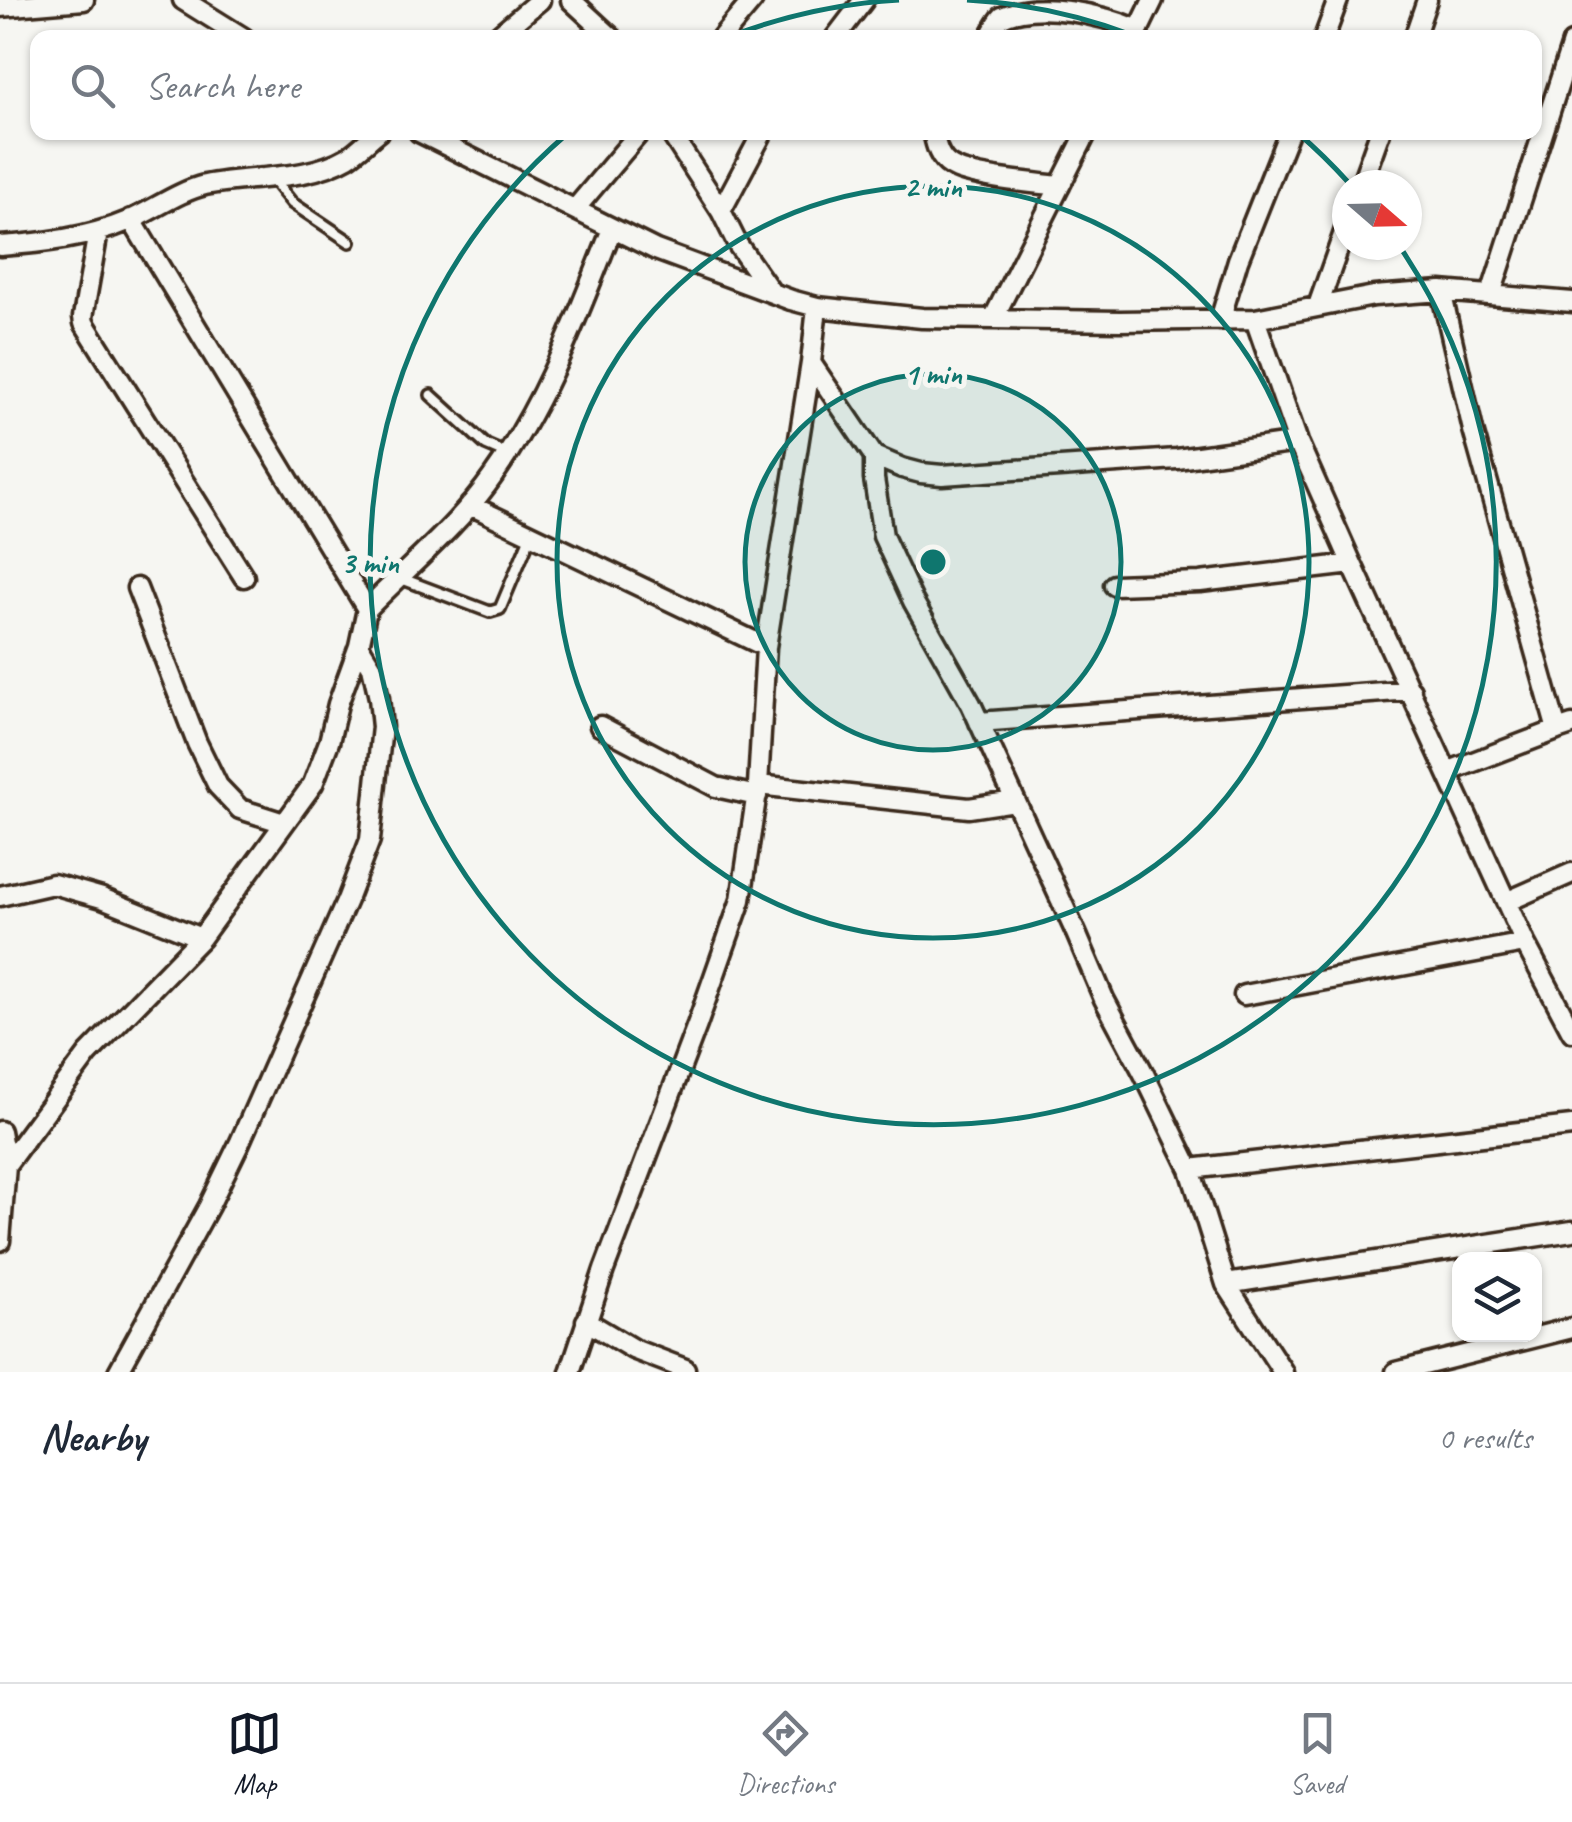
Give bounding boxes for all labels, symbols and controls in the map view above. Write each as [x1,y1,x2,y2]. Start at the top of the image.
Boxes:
search box [30,30,1542,140]
icon: search [65,58,120,113]
text: Search here [145,62,300,109]
text: 2 min [904,168,963,206]
north arrow [1332,170,1422,260]
text: 1 min [904,355,963,393]
text: 3 min [341,544,400,582]
centre of rings [915,544,951,580]
map controls [1452,1252,1542,1342]
button: layers [1452,1252,1542,1342]
text: Nearby [40,1411,146,1464]
text: 0 results [1438,1417,1532,1458]
tab: Map [227,1706,282,1801]
tab: Directions [737,1706,835,1801]
tab: Saved [1290,1706,1345,1801]

